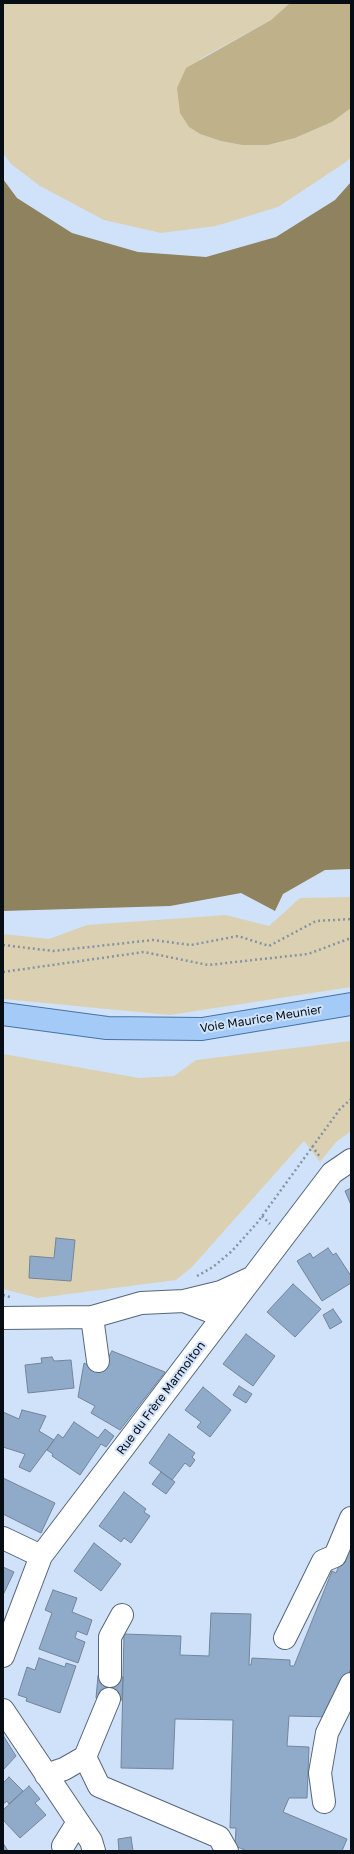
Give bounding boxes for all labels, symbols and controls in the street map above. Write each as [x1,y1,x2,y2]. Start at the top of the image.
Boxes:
street label: Voie Maurice Meunier [199,1002,323,1036]
street label: Rue du Frère Marmoiton [114,1338,208,1458]

